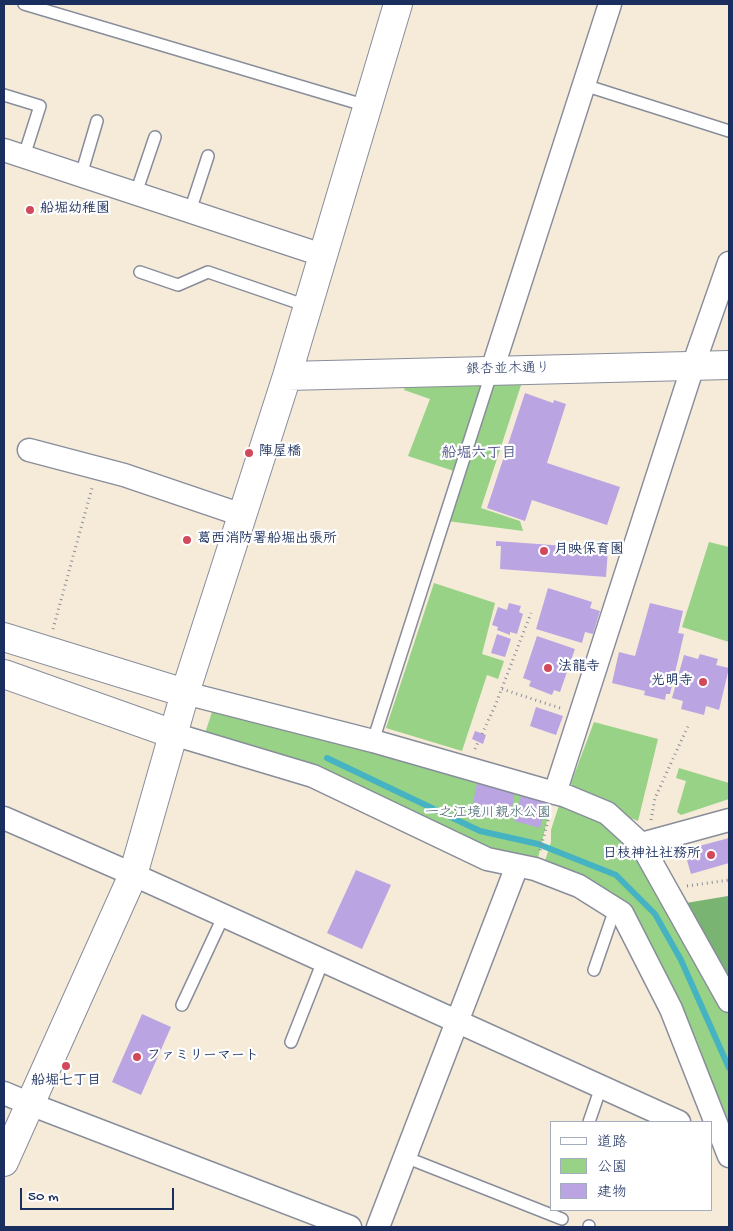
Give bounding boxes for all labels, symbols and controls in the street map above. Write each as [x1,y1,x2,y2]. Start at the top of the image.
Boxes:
place label: 船堀幼稚園 [40,202,110,218]
marker: 船堀幼稚園 [24,204,36,216]
street label: 銀杏並木通り [466,361,550,379]
place label: 陣屋橋 [259,445,301,461]
district label: 船堀六丁目 [442,446,516,464]
marker: 陣屋橋 [243,447,255,459]
place label: 葛西消防署船堀出張所 [197,532,337,548]
marker: 葛西消防署船堀出張所 [181,534,193,546]
place label: 月映保育園 [554,543,624,559]
marker: 月映保育園 [538,545,550,557]
place label: 法龍寺 [558,660,600,676]
marker: 法龍寺 [542,662,554,674]
place label: 光明寺 [651,674,693,690]
marker: 光明寺 [697,676,709,688]
park label: 一之江境川親水公園 [425,806,551,822]
place label: 日枝神社社務所 [603,847,701,863]
marker: 日枝神社社務所 [705,849,717,861]
place label: ファミリーマート [147,1049,259,1065]
marker: ファミリーマート [131,1051,143,1063]
marker: 船堀七丁目 [60,1060,72,1072]
place label: 船堀七丁目 [31,1074,101,1090]
legend [550,1121,713,1211]
text: 道路 [597,1134,627,1152]
text: 公園 [597,1159,627,1177]
scale bar [22,1178,176,1210]
text: 建物 [597,1184,627,1202]
text: 50 m [28,1188,59,1206]

